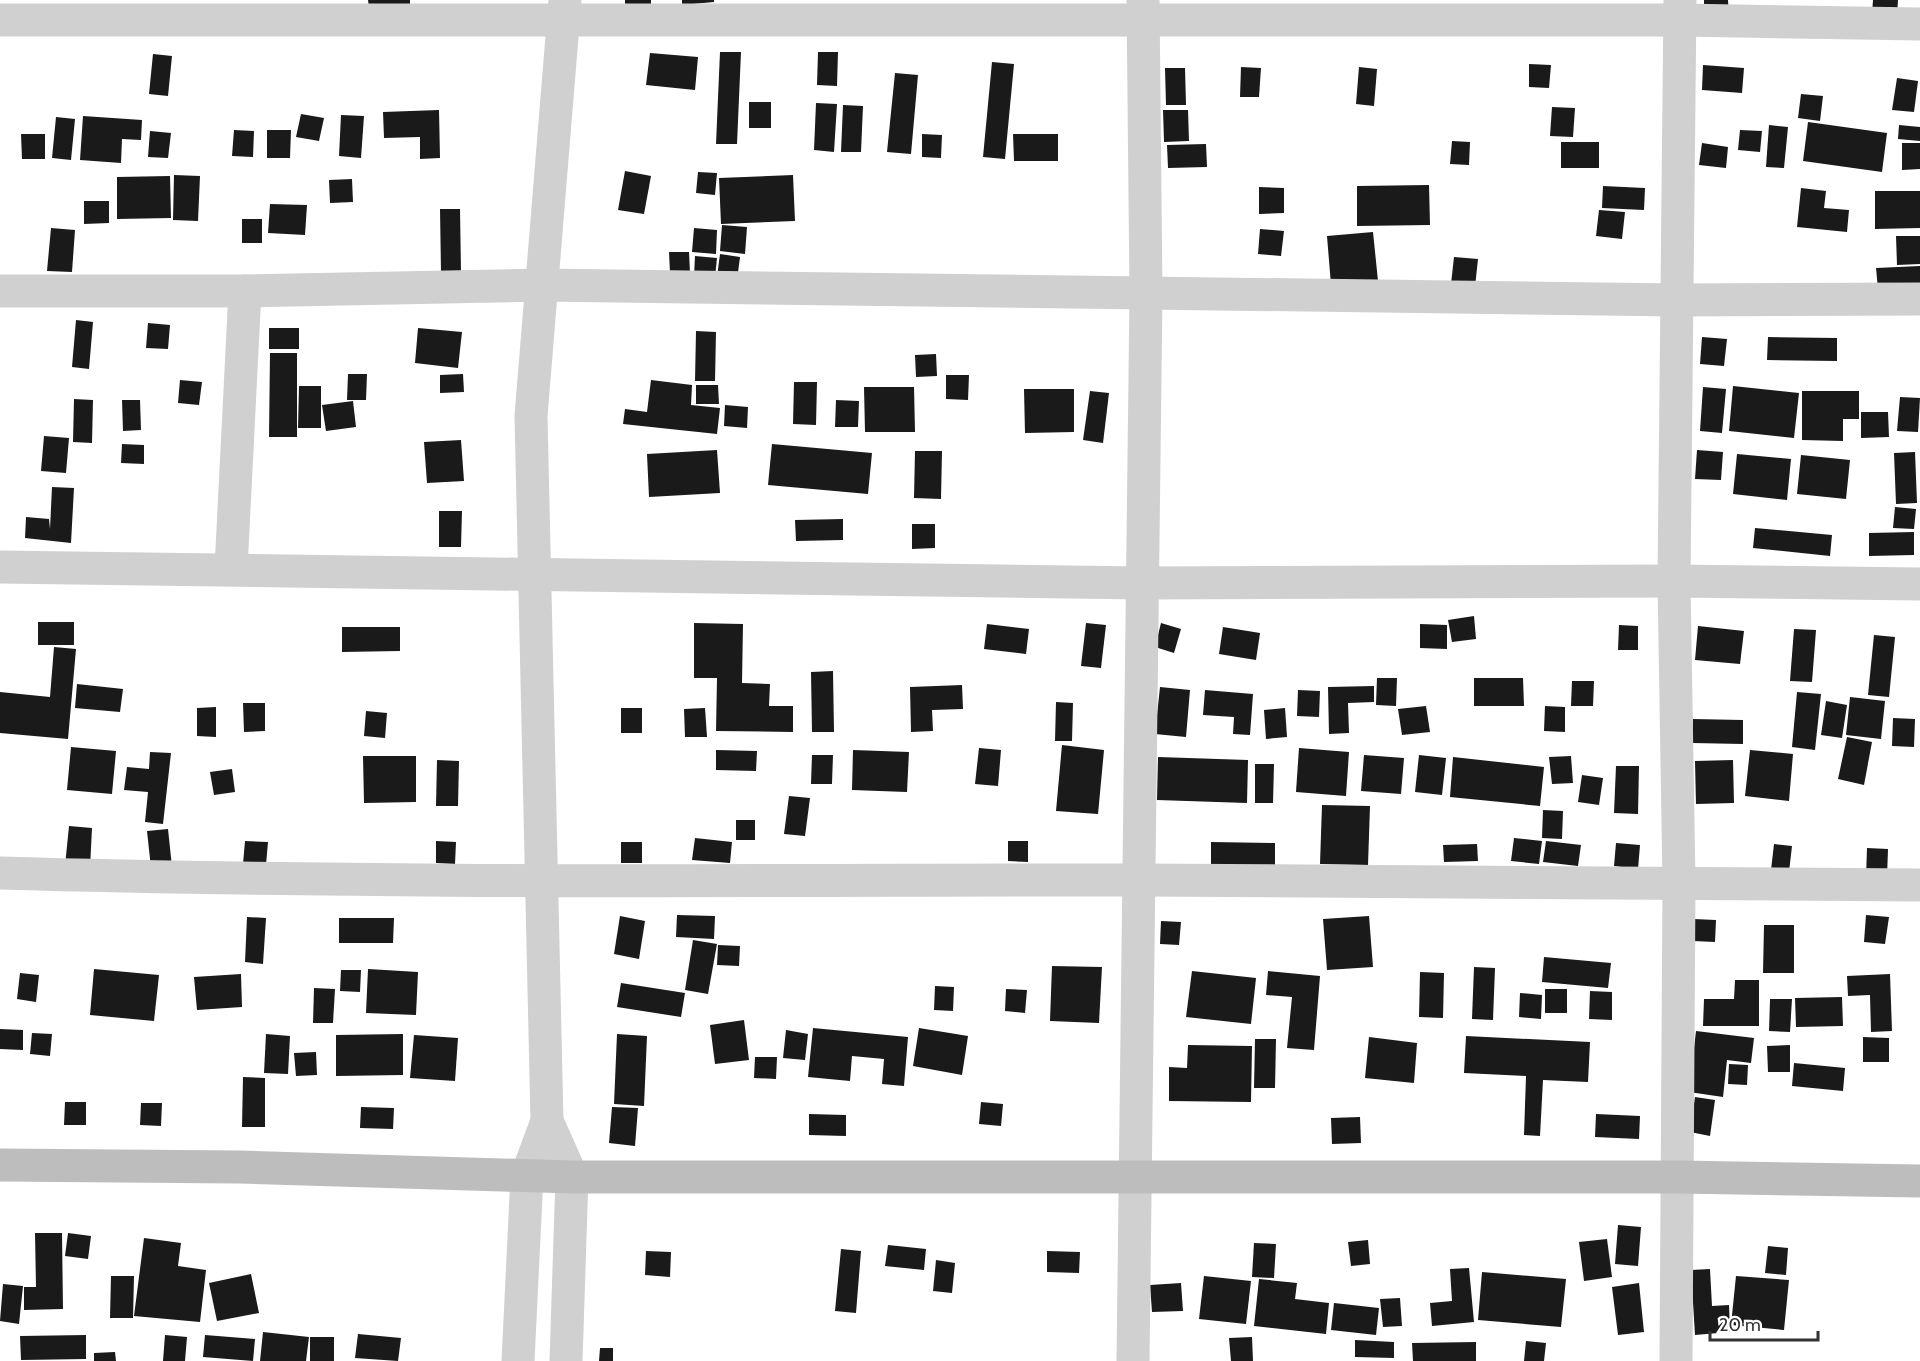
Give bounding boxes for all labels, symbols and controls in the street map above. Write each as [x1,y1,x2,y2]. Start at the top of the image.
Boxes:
scale bar [1710,1304,1818,1342]
text: 20 m [1719,1314,1761,1336]

